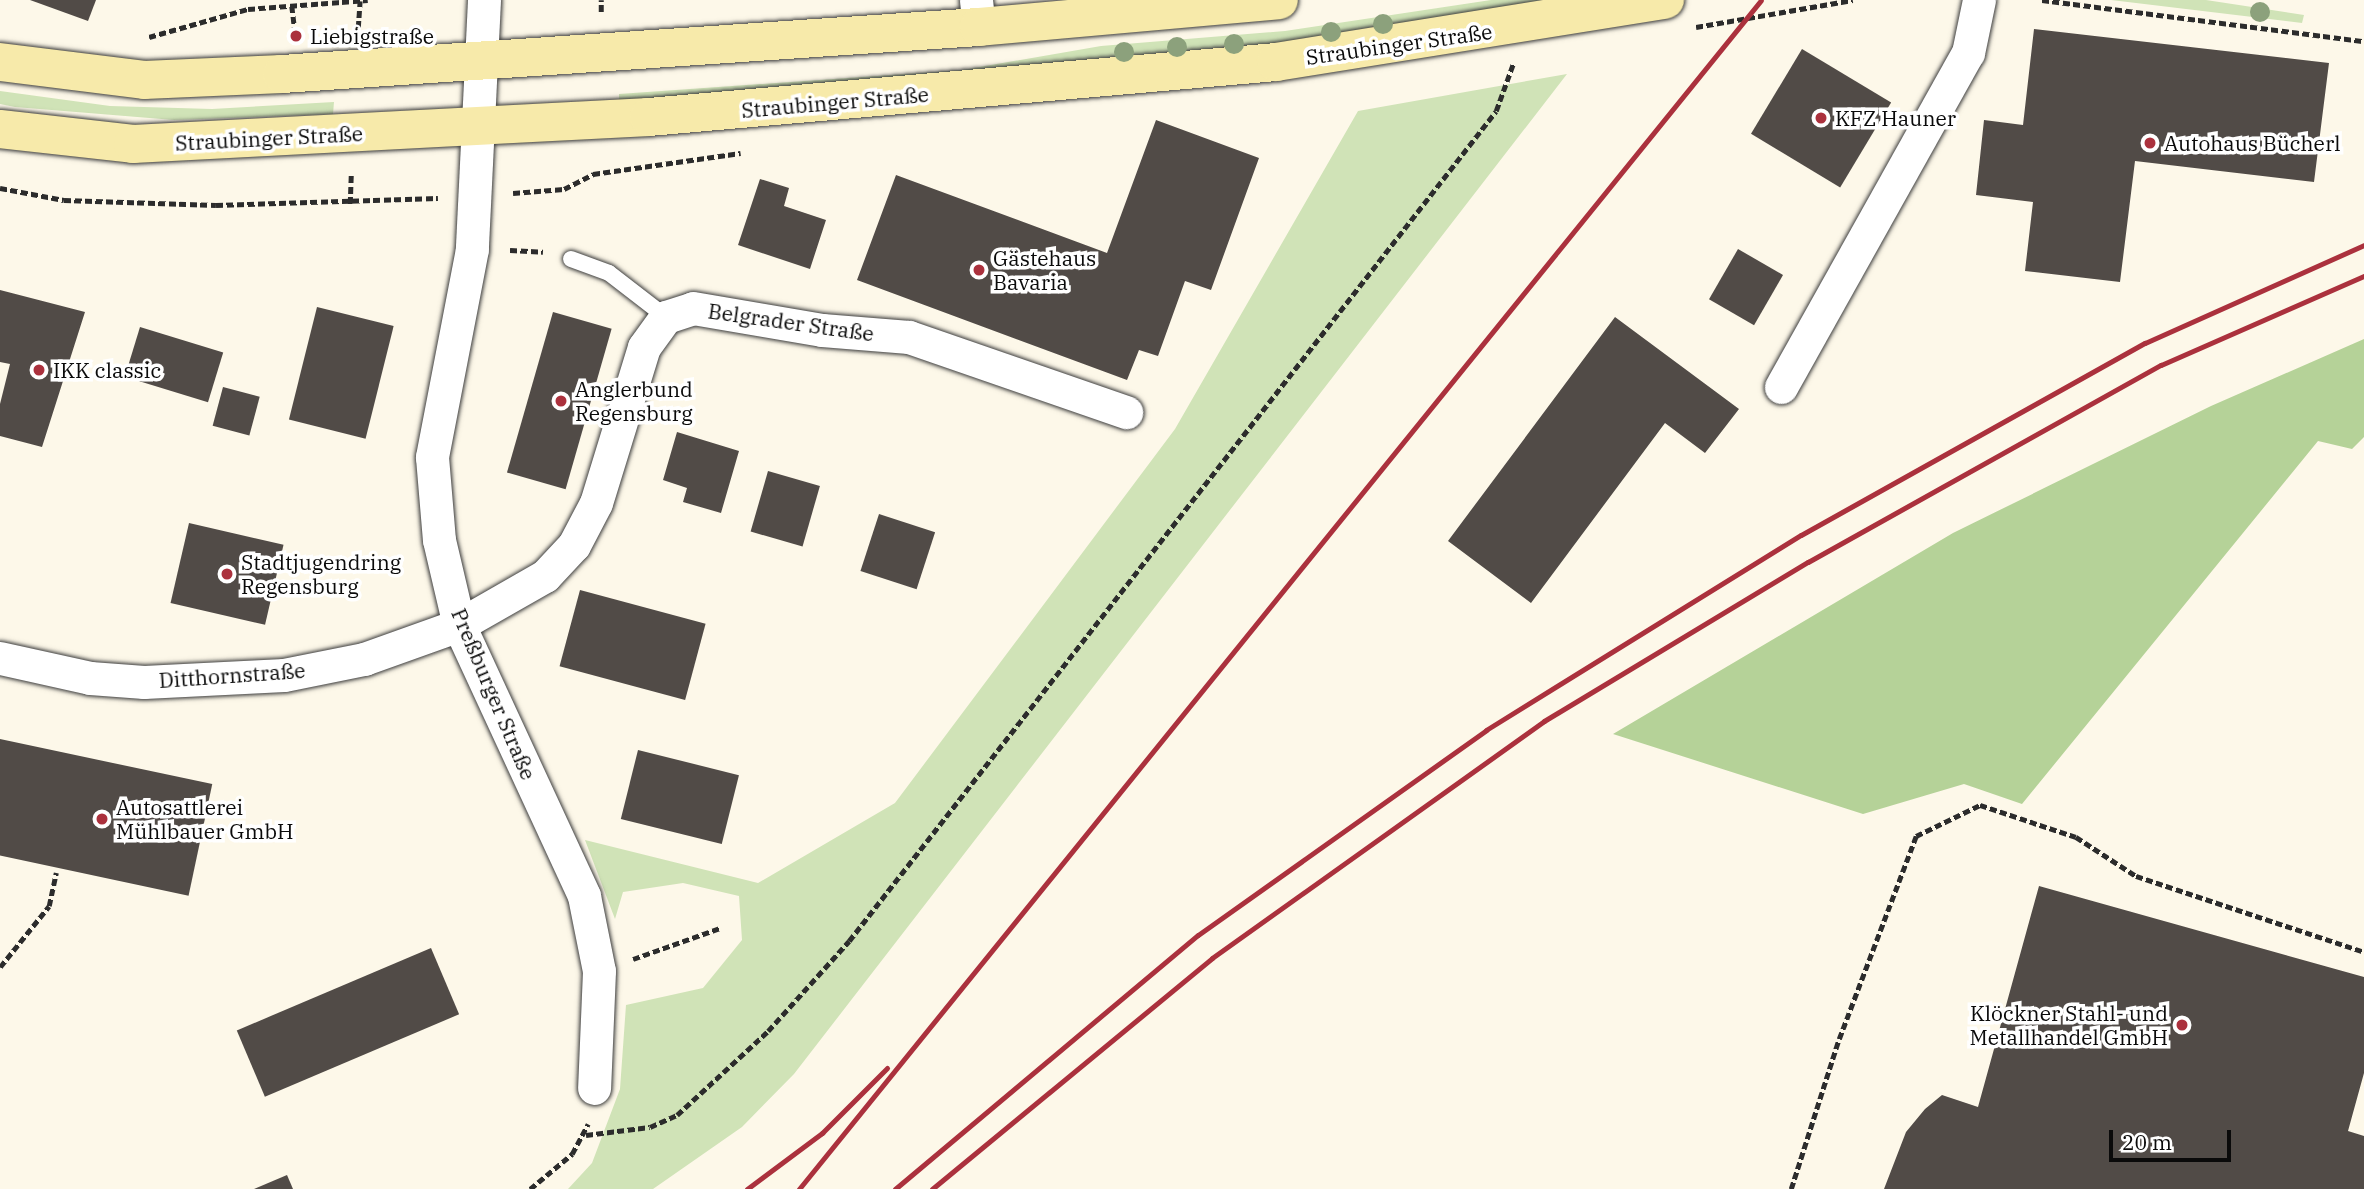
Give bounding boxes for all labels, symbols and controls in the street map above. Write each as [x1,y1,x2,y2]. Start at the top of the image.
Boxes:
street label: Straubinger Straße [1304,18,1494,70]
place label: Liebigstraße [310,23,434,49]
marker: Liebigstraße [288,28,304,44]
street label: Straubinger Straße [740,81,930,123]
place label: KFZ Hauner [1835,105,1956,131]
marker: KFZ Hauner [1813,110,1829,126]
street label: Straubinger Straße [174,120,364,156]
place label: Autohaus Bücherl [2164,130,2340,156]
marker: Autohaus Bücherl [2142,135,2158,151]
place label: Gästehaus Bavaria [993,245,1096,295]
marker: Gästehaus Bavaria [971,262,987,278]
street label: Belgrader Straße [706,298,876,346]
place label: IKK classic [53,357,161,383]
marker: IKK classic [31,362,47,378]
place label: Anglerbund Regensburg [575,376,693,426]
marker: Anglerbund Regensburg [553,393,569,409]
place label: Stadtjugendring Regensburg [241,549,401,599]
marker: Stadtjugendring Regensburg [219,566,235,582]
street label: Preßburger Straße [446,604,542,784]
street label: Ditthornstraße [158,657,306,693]
place label: Autosattlerei Mühlbauer GmbH [116,794,294,844]
marker: Autosattlerei Mühlbauer GmbH [94,811,110,827]
place label: Klöckner Stahl- und Metallhandel GmbH [1970,1000,2168,1050]
marker: Klöckner Stahl- und Metallhandel GmbH [2174,1017,2190,1033]
scale bar [2112,1116,2234,1160]
text: 20 m [2122,1128,2172,1156]

